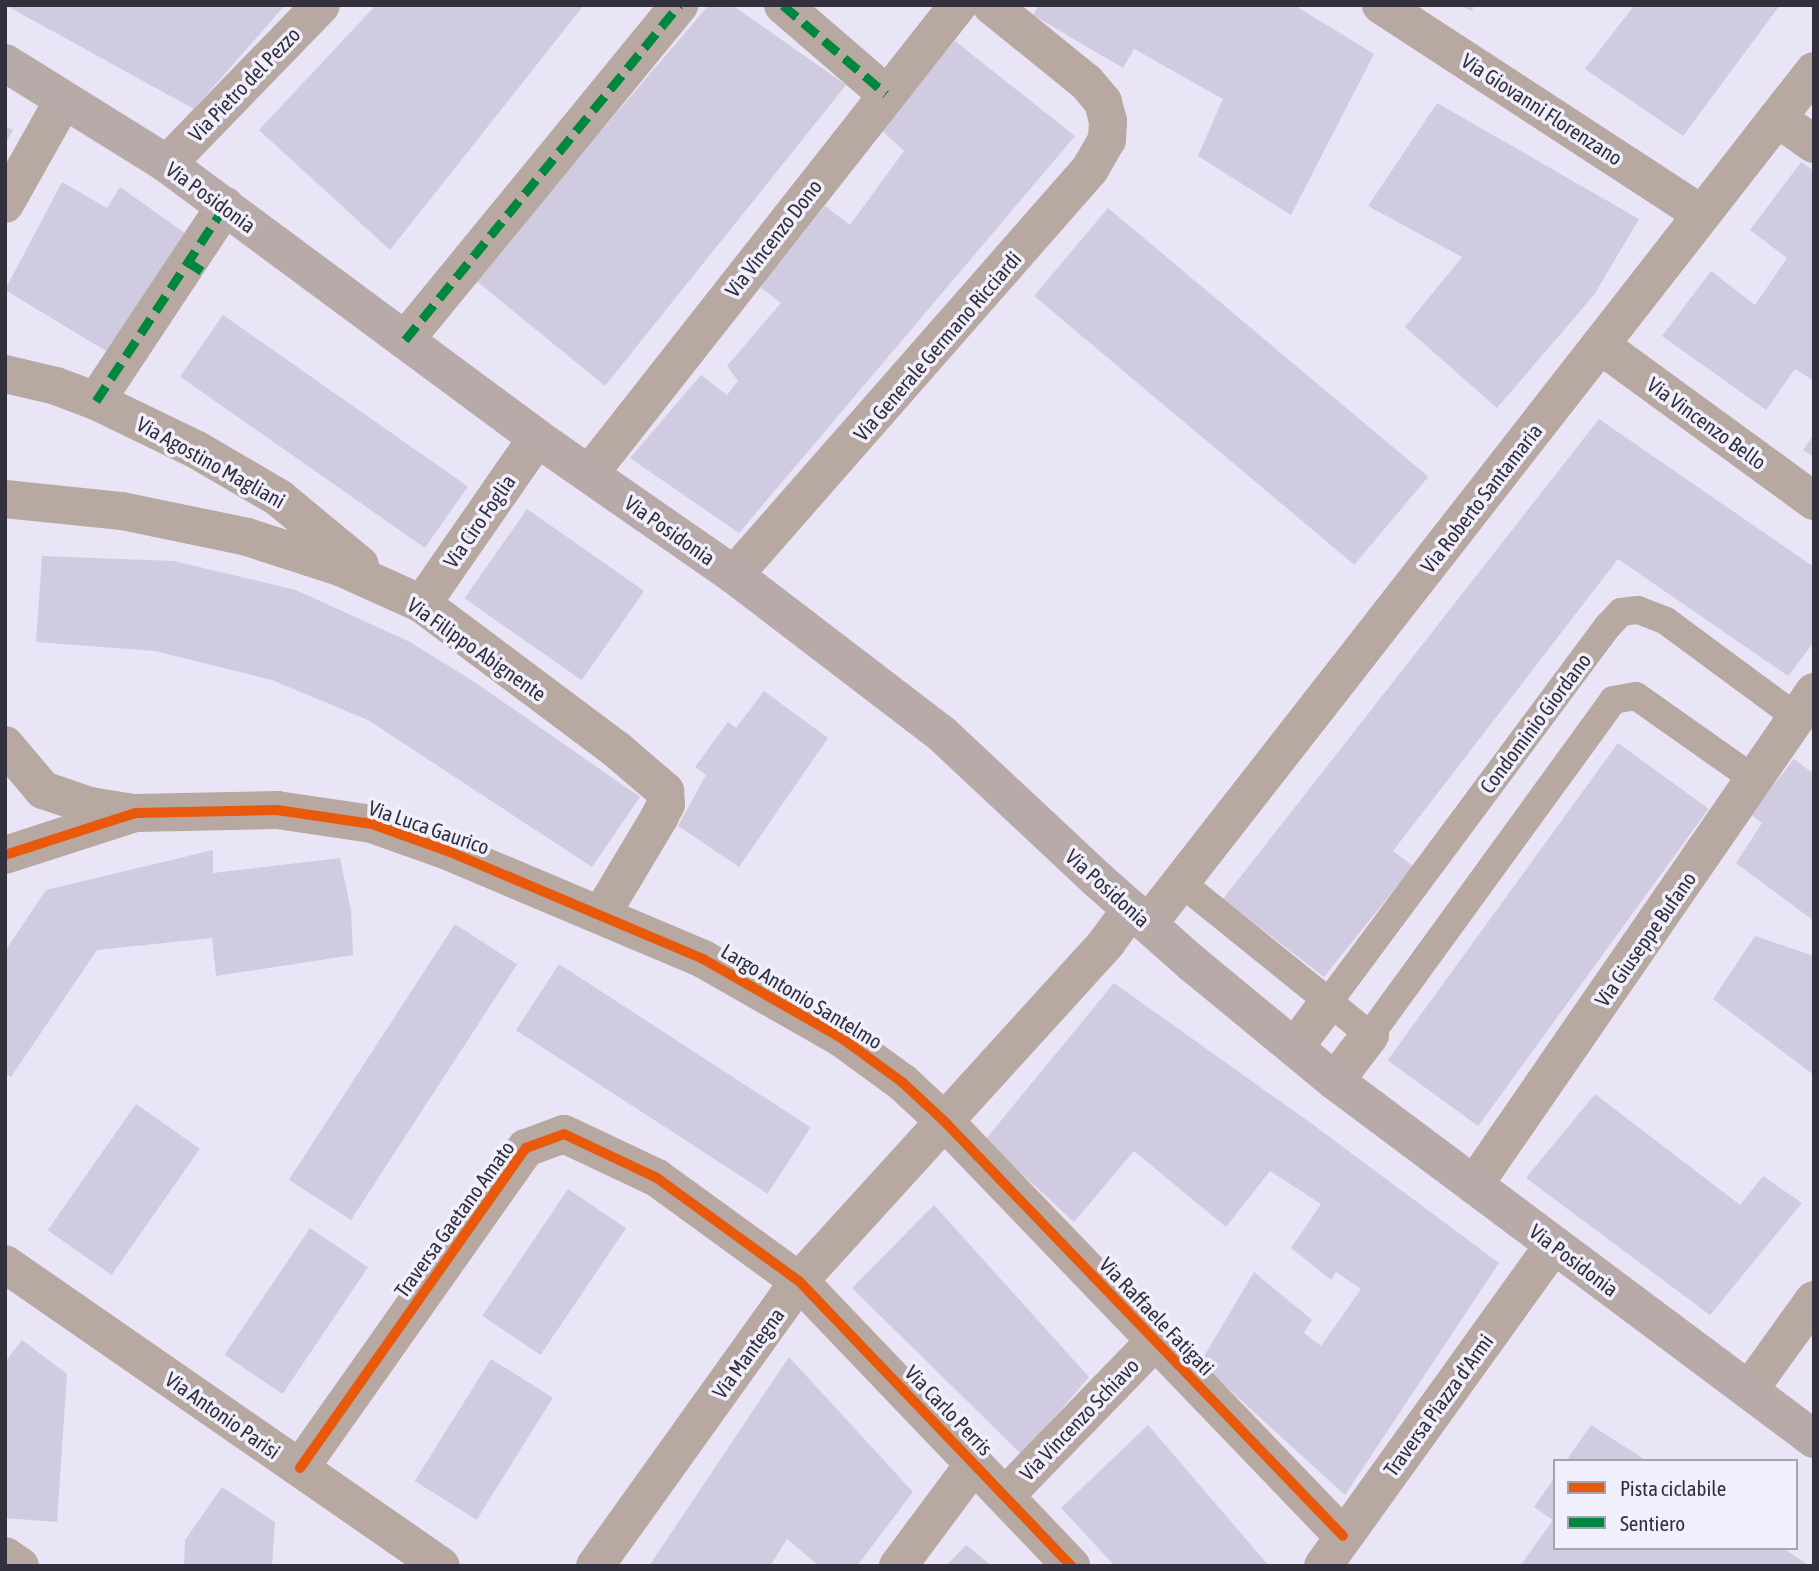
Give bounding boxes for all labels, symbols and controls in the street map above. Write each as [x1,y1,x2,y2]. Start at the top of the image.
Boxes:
street label: Via Pietro del Pezzo [183,22,305,146]
street label: Via Giovanni Florenzano [1457,48,1627,170]
street label: Via Posidonia [161,156,261,238]
street label: Via Vincenzo Dono [719,174,827,302]
street label: Via Generale Germano Ricciardi [848,246,1026,446]
street label: Via Vincenzo Bello [1643,371,1771,475]
street label: Via Agostino Magliani [132,411,290,513]
street label: Via Roberto Santamaria [1415,418,1547,578]
street label: Via Ciro Foglia [438,470,520,572]
street label: Via Posidonia [620,490,720,570]
street label: Via Filippo Abignente [403,592,551,706]
street label: Condominio Giordano [1474,648,1596,798]
street label: Via Luca Gaurico [365,795,493,859]
street label: Via Posidonia [1061,844,1155,932]
street label: Via Giuseppe Bufano [1589,867,1701,1011]
street label: Largo Antonio Santelmo [717,938,887,1054]
street label: Traversa Gaetano Amato [389,1136,519,1302]
street label: Via Posidonia [1525,1218,1623,1302]
street label: Via Raffaele Fatigati [1094,1252,1220,1380]
street label: Via Mantegna [707,1303,789,1403]
street label: Traversa Piazza d'Armi [1378,1329,1498,1481]
street label: Via Vincenzo Schiavo [1014,1353,1144,1485]
street label: Via Carlo Perris [900,1360,998,1460]
street label: Via Antonio Parisi [161,1366,285,1464]
legend [1553,1459,1798,1550]
text: Pista ciclabile [1620,1476,1726,1500]
text: Sentiero [1620,1511,1685,1535]

